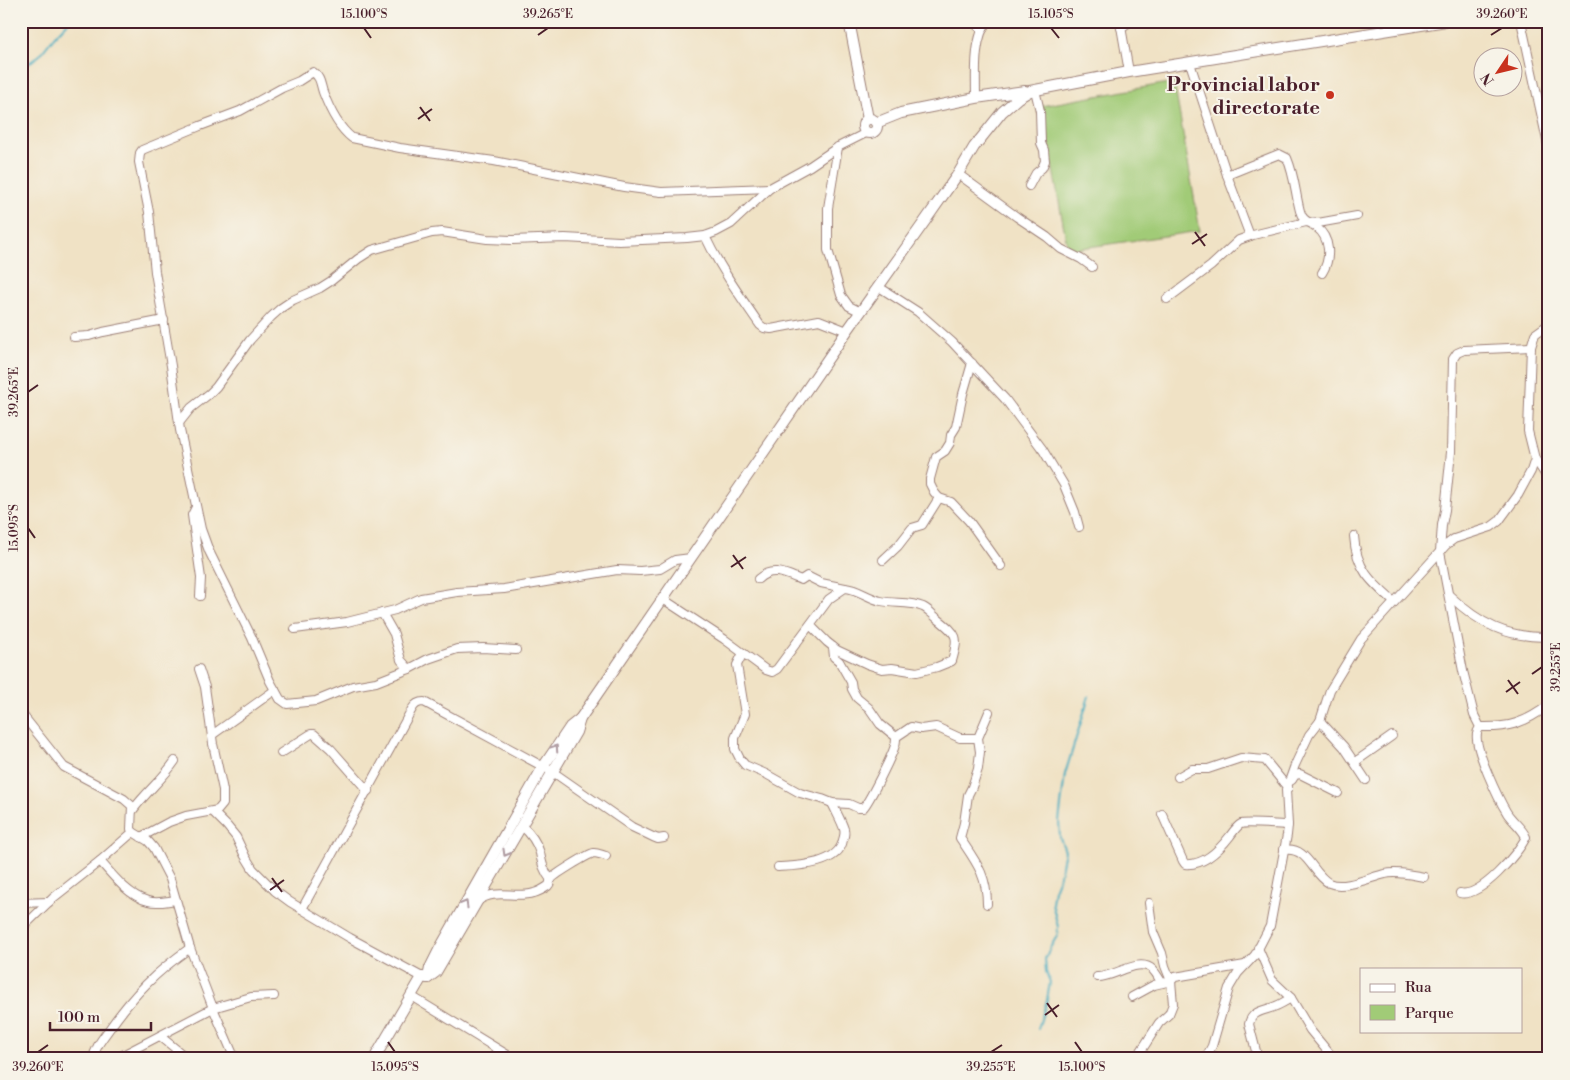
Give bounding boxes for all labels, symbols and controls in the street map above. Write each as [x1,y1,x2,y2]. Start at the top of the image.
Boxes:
text: 15.100°S [341,7,387,22]
text: 39.265°E [523,7,573,22]
text: 15.105°S [1028,7,1074,22]
text: 39.260°E [1476,7,1528,22]
north arrow [1472,48,1522,98]
text: N [1478,69,1499,89]
place label: Provincial labor directorate [1167,73,1320,121]
marker: Provincial labor directorate [1324,89,1336,101]
text: 39.265°E [7,367,22,417]
text: 15.095°S [7,504,22,552]
text: 39.255°E [1549,642,1564,692]
one-way arrow [549,744,559,753]
one-way arrow [502,847,512,856]
one-way arrow [459,900,469,909]
legend [1360,968,1522,1032]
text: Rua [1405,978,1432,997]
scale bar [50,1000,151,1032]
text: Parque [1405,1004,1454,1023]
text: 100 m [58,1008,100,1027]
text: 39.260°E [12,1060,64,1075]
text: 15.095°S [371,1060,419,1075]
text: 39.255°E [966,1060,1016,1075]
text: 15.100°S [1059,1060,1105,1075]

